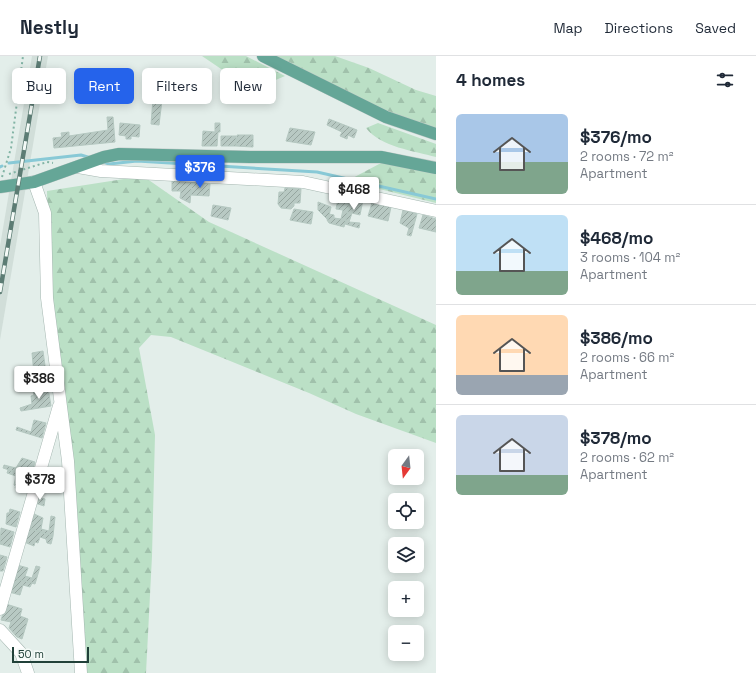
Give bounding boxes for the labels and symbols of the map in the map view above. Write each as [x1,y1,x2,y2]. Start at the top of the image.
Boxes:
pin: $376 [176,155,224,189]
pin: $468 [330,177,378,211]
pin: $386 [15,366,63,400]
north arrow [388,449,424,485]
pin: $378 [16,467,64,501]
scale bar [12,645,89,664]

